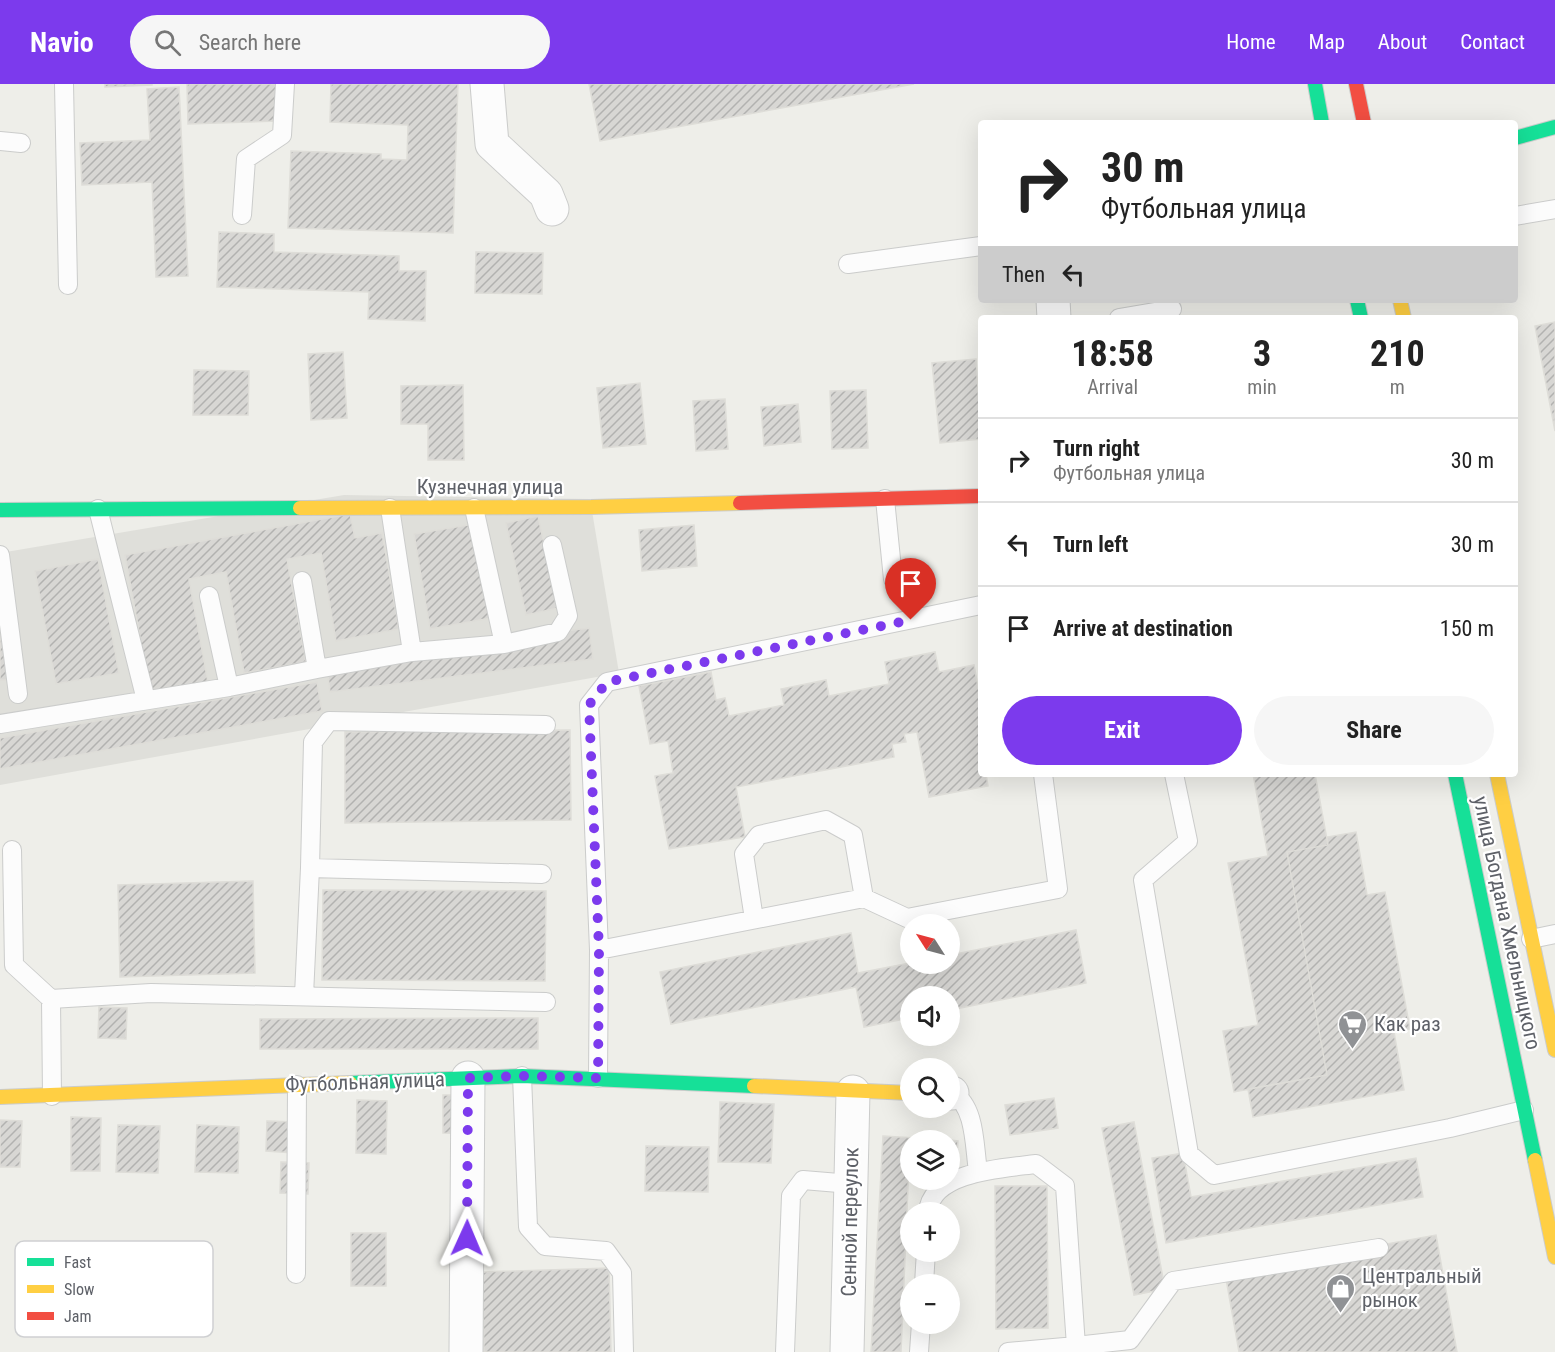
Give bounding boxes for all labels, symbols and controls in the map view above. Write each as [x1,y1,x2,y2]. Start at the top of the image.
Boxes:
search box [130,15,550,69]
text: Navio [30,26,94,59]
icon: search [151,26,184,59]
text: Search here [199,30,301,55]
text: Home [1226,30,1276,54]
text: Map [1309,30,1345,54]
text: About [1378,30,1427,54]
text: Contact [1460,30,1525,54]
text: 30 m [1101,143,1184,192]
icon: right [1002,144,1080,222]
text: Футбольная улица [1101,193,1306,225]
icon: left [1057,258,1090,291]
text: Then [1002,262,1045,287]
text: 18:58 [1071,333,1154,375]
text: 3 [1253,333,1271,375]
text: 210 [1370,333,1425,375]
text: Arrival [1087,375,1138,399]
text: min [1247,375,1277,399]
text: m [1390,375,1405,399]
text: Turn right [1053,436,1140,461]
icon: right [1002,444,1035,477]
text: 30 m [1451,448,1494,473]
text: Футбольная улица [1053,461,1205,485]
street label: Кузнечная улица [417,475,563,499]
icon: left [1002,528,1035,561]
text: Turn left [1053,532,1128,557]
text: 30 m [1451,532,1494,557]
pin [885,558,936,620]
icon: arrive [894,567,927,600]
icon: arrive [1002,612,1035,645]
text: Arrive at destination [1053,616,1233,641]
text: 150 m [1440,616,1494,641]
button: Exit [1002,696,1242,765]
button: Share [1254,696,1494,765]
street label: улица Богдана Хмельницкого [1468,794,1546,1052]
north arrow [900,914,960,974]
map controls [900,914,960,1334]
button: sound [900,986,960,1046]
supermarket icon: Как раз [1337,1008,1369,1050]
place label: Как раз [1374,1012,1441,1036]
button: search [900,1058,960,1118]
street label: Футбольная улица [285,1067,445,1097]
button: layers [900,1130,960,1190]
street label: Сенной переулок [837,1147,863,1297]
button: + [900,1202,960,1262]
position arrow [435,1206,499,1270]
legend [15,1241,213,1337]
text: Fast [64,1253,91,1272]
place label: Центральный рынок [1362,1264,1482,1312]
shop icon: Центральный рынок [1325,1272,1357,1314]
button: − [900,1274,960,1334]
text: Slow [64,1280,94,1299]
text: Jam [64,1307,91,1326]

